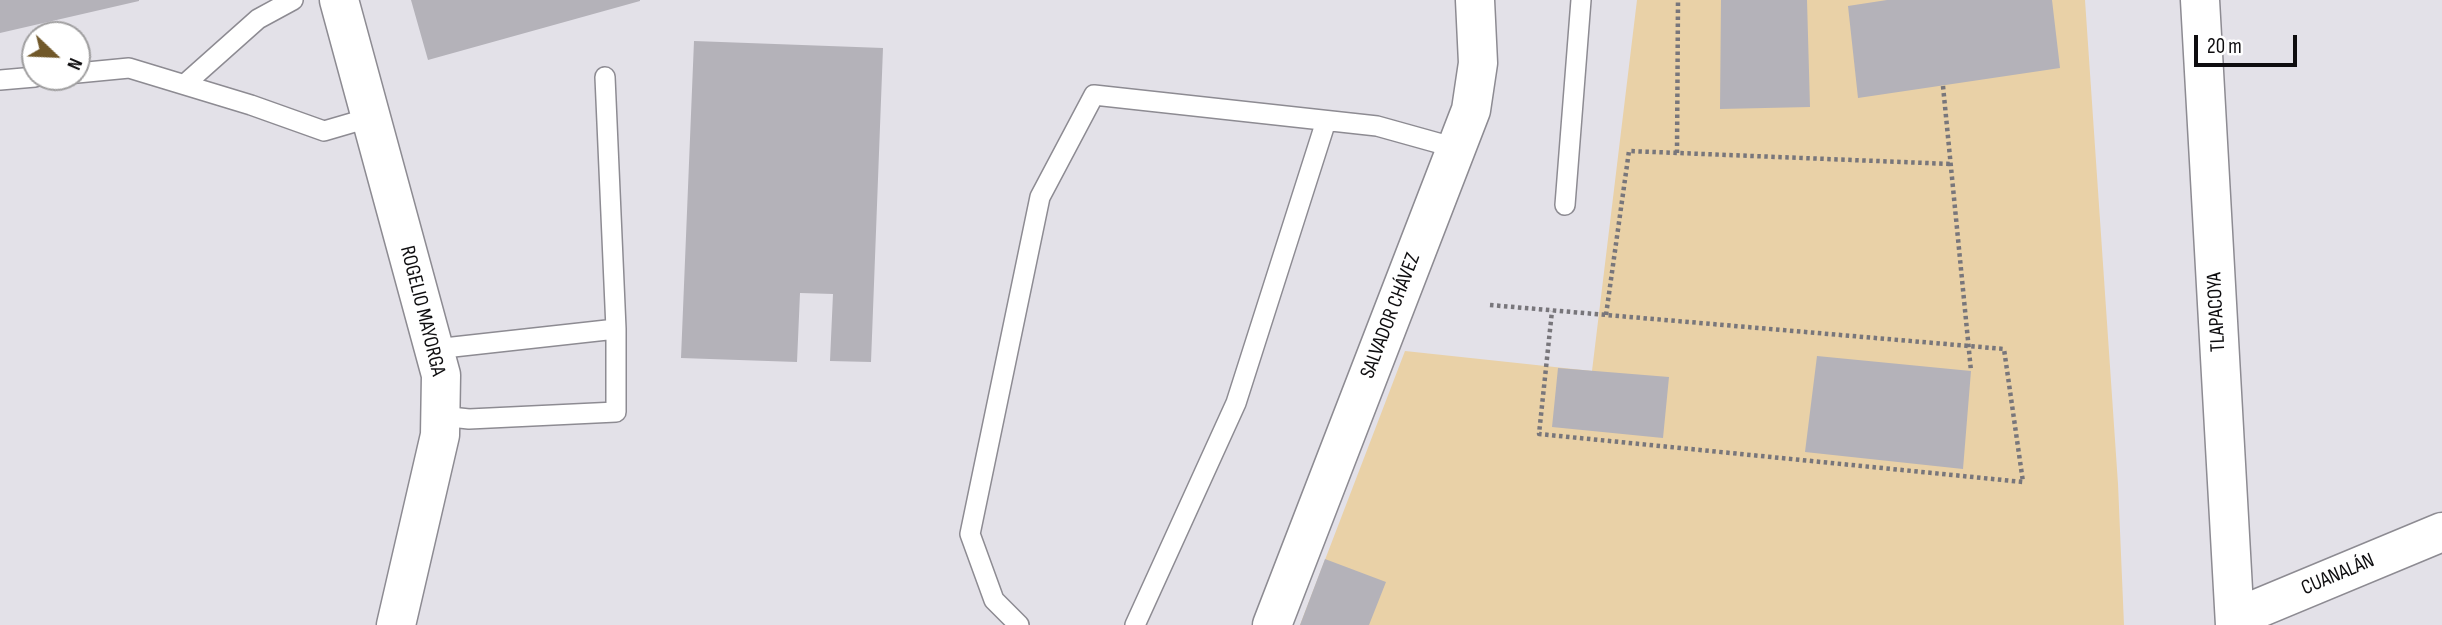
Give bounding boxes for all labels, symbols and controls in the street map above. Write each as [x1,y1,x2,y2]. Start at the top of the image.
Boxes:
north arrow [21,21,91,91]
scale bar [2197,21,2300,65]
text: 20 m [2207,34,2242,59]
text: N [61,54,87,73]
street label: ROGELIO MAYORGA [394,243,450,379]
street label: SALVADOR CHÁVEZ [1356,250,1426,382]
street label: TLAPACOYA [2202,272,2232,352]
street label: CUANALÁN [2298,548,2378,602]

